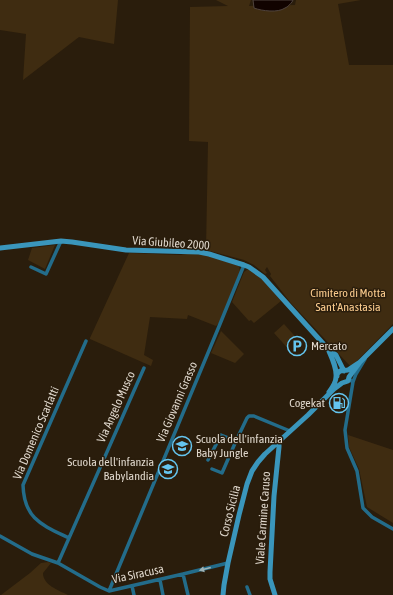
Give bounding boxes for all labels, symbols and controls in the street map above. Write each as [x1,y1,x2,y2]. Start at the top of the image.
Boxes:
street label: Via Giubileo 2000 [132,233,211,253]
park label: Cimitero di Motta Sant'Anastasia [310,286,386,314]
parking icon: Mercato [286,335,308,357]
place label: Mercato [311,339,347,353]
street label: Via Giovanni Grasso [154,359,200,444]
street label: Via Angelo Musco [94,369,138,445]
street label: Via Domenico Scarlatti [10,384,62,482]
fuel station icon: Cogekat [328,392,350,414]
place label: Cogekat [289,396,326,410]
place label: Scuola dell'infanzia Baby Jungle [196,432,283,460]
school or university icon: Scuola dell'infanzia Baby Jungle [171,435,193,457]
place label: Scuola dell'infanzia Babylandia [67,455,154,483]
school or university icon: Scuola dell'infanzia Babylandia [157,458,179,480]
street label: Viale Carmine Caruso [253,471,273,565]
street label: Corso Sicilia [217,484,243,538]
street label: Via Siracusa [111,562,165,586]
one-way arrow [199,566,211,572]

